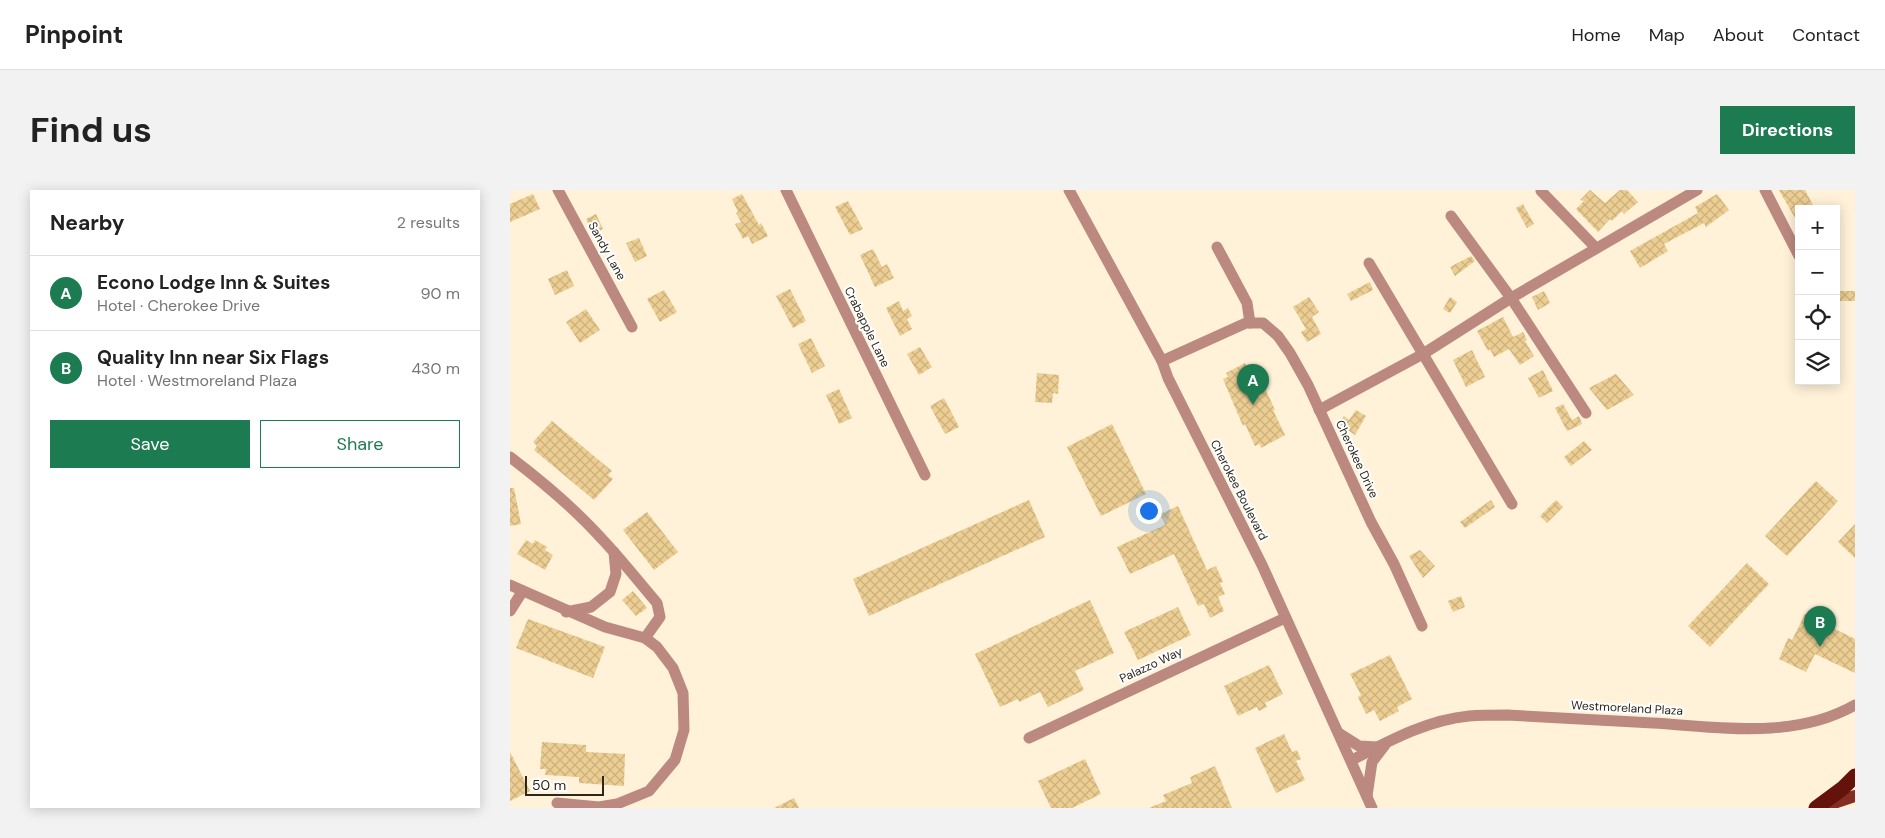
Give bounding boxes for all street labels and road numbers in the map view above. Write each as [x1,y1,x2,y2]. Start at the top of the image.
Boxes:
street label: Sandy Lane [584,219,630,283]
street label: Crabapple Lane [841,284,894,370]
street label: Cherokee Drive [1332,417,1382,501]
street label: Cherokee Boulevard [1207,437,1271,543]
street label: Palazzo Way [1117,643,1185,687]
street label: Westmoreland Plaza [1571,697,1683,719]

